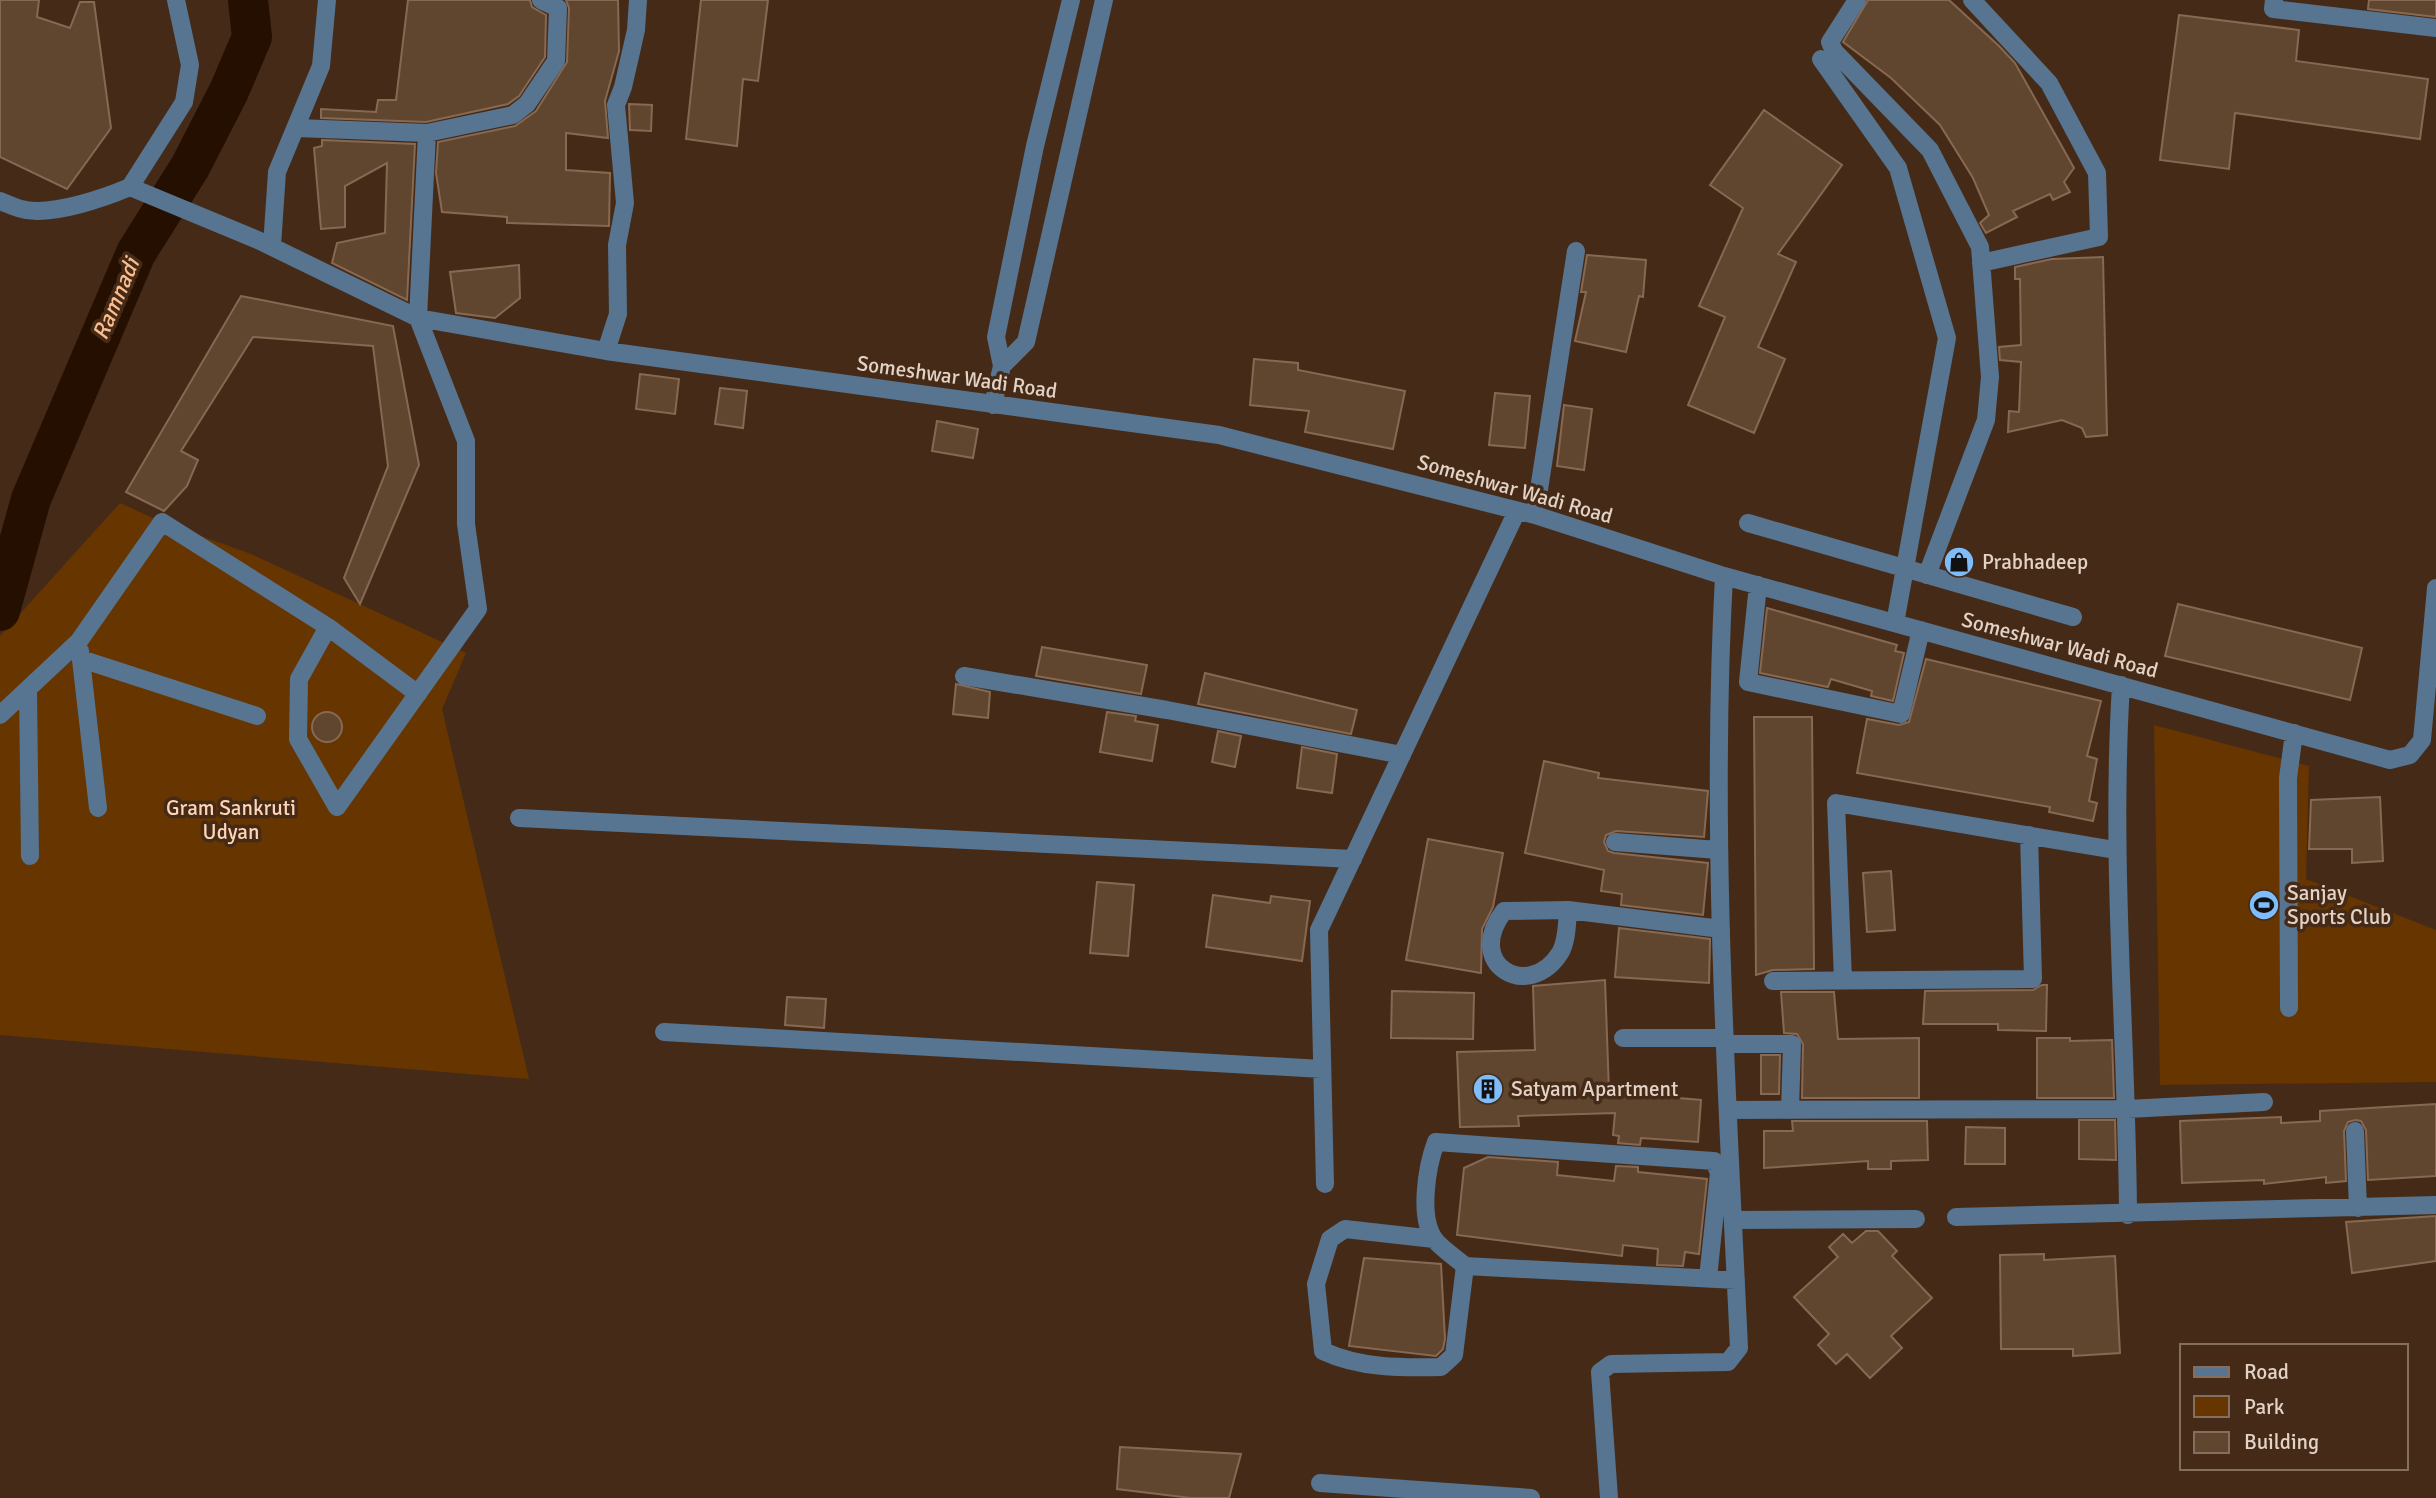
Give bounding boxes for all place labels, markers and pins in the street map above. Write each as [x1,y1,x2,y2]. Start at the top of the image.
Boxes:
shop icon: Prabhadeep [1942,545,1976,579]
place label: Prabhadeep [1982,549,2088,575]
place label: Sanjay Sports Club [2287,880,2391,930]
sports icon: Sanjay Sports Club [2247,888,2281,922]
building icon: Satyam Apartment [1471,1072,1505,1106]
place label: Satyam Apartment [1511,1076,1678,1102]

